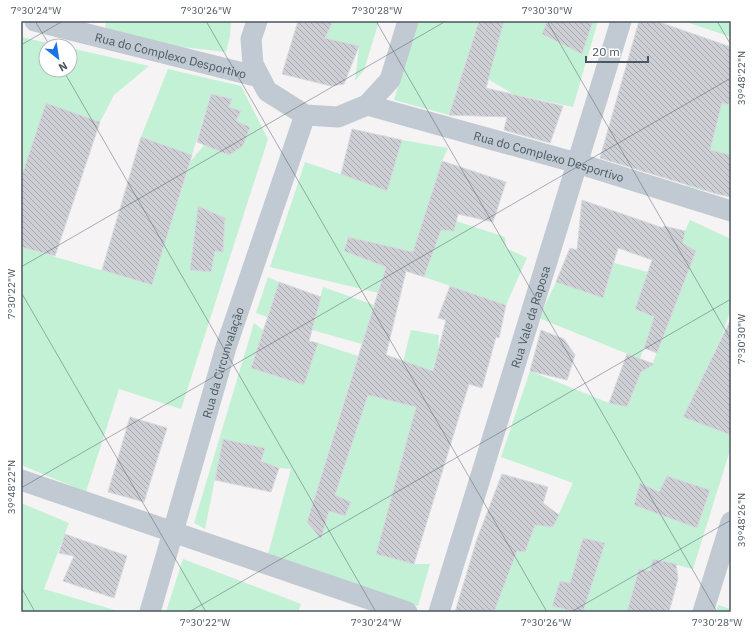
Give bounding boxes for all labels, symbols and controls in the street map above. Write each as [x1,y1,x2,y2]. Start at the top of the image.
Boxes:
text: 7°30'24"W [11,4,61,17]
text: 7°30'26"W [181,4,231,17]
text: 7°30'28"W [352,4,402,17]
text: 7°30'30"W [522,4,572,17]
street label: Rua do Complexo Desportivo [93,29,248,81]
north arrow [38,38,78,78]
scale bar [586,38,648,64]
text: 20 m [592,44,620,59]
text: 39°48'22"N [735,51,748,105]
text: N [56,59,70,75]
street label: Rua do Complexo Desportivo [472,127,626,185]
street label: Rua Vale da Raposa [507,263,553,370]
text: 7°30'22"W [5,269,18,319]
street label: Rua da Circunvalação [199,304,247,420]
text: 7°30'30"W [735,314,748,364]
text: 39°48'22"N [5,460,18,514]
text: 39°48'26"N [735,493,748,547]
text: 7°30'22"W [180,616,230,629]
text: 7°30'24"W [351,616,401,629]
text: 7°30'26"W [521,616,571,629]
text: 7°30'28"W [692,616,742,629]

